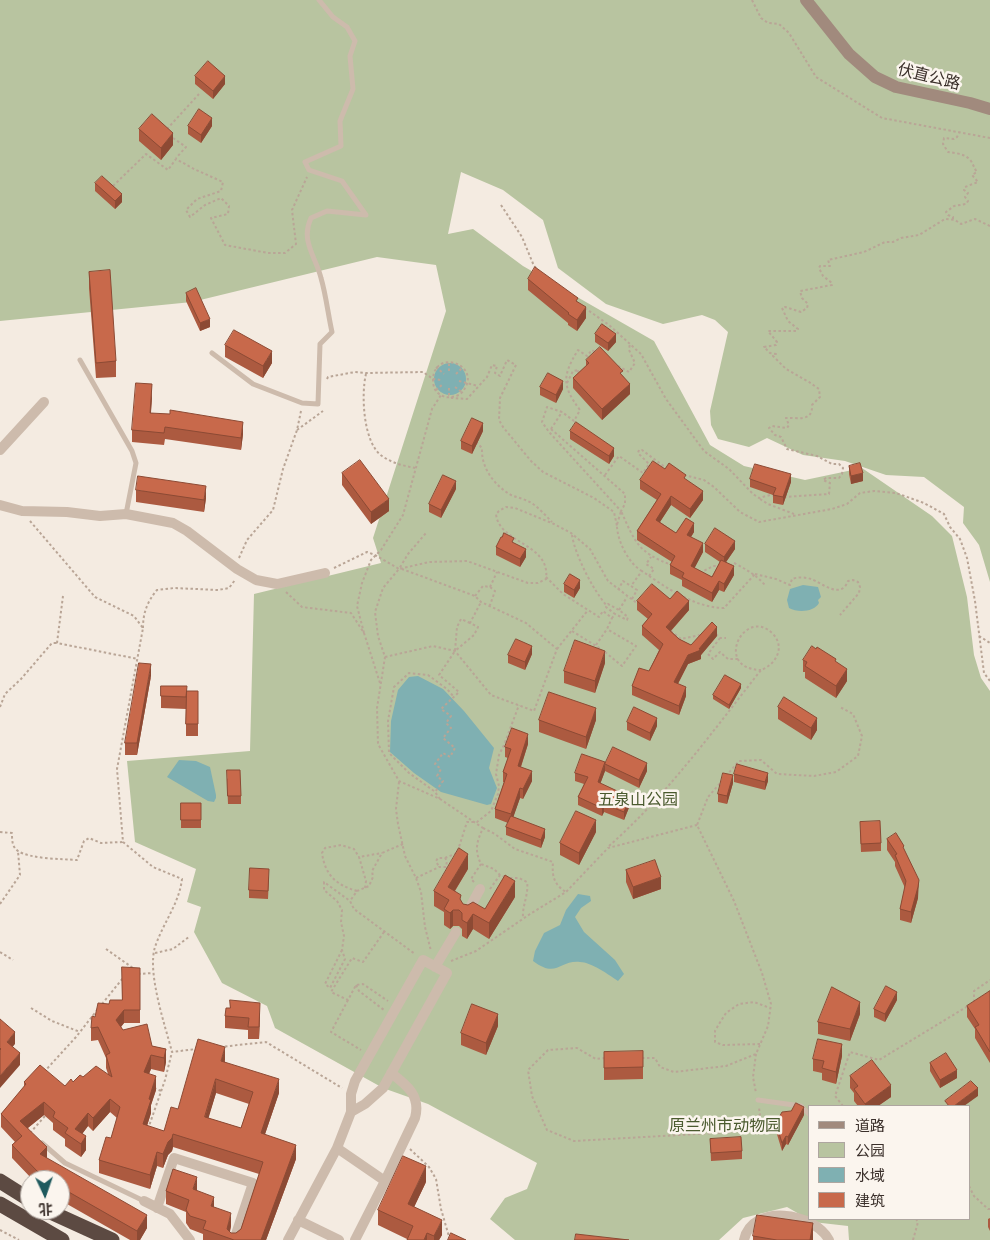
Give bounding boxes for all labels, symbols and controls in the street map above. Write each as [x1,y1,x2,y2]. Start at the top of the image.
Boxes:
street label: 伏直公路 [896,60,962,94]
park label: 五泉山公园 [598,790,678,810]
legend [808,1105,970,1220]
park label: 原兰州市动物园 [669,1116,781,1136]
text: 道路 [855,1116,885,1135]
text: 公园 [855,1141,885,1160]
text: 水域 [855,1166,885,1185]
north arrow [20,1170,70,1220]
text: 建筑 [855,1191,885,1210]
text: 北 [38,1200,53,1218]

